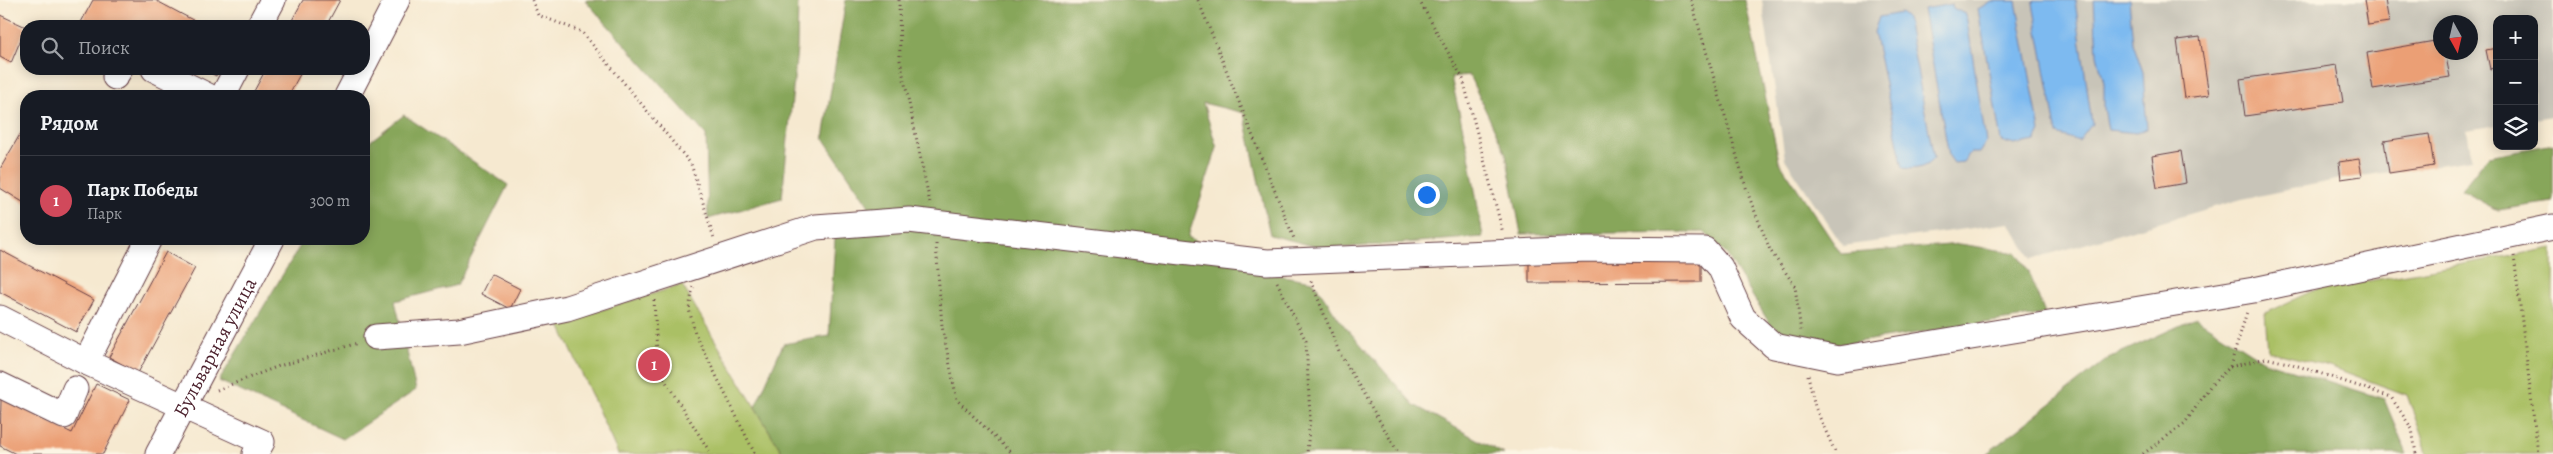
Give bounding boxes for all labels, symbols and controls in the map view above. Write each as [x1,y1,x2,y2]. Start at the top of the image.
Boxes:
north arrow [2433,15,2478,60]
map controls [2493,15,2538,150]
button: + [2493,15,2538,60]
search box [20,20,370,75]
icon: search [38,34,66,62]
text: Поиск [78,35,130,61]
button: − [2493,60,2538,105]
button: layers [2493,105,2538,150]
text: Рядом [40,109,98,137]
text: Парк Победы [87,177,198,203]
your location [1414,182,1440,208]
text: 1 [53,190,59,212]
text: 300 m [310,190,350,212]
text: Парк [87,203,122,225]
street label: Бульварная улица [167,272,264,422]
pin: 1 [638,346,670,384]

